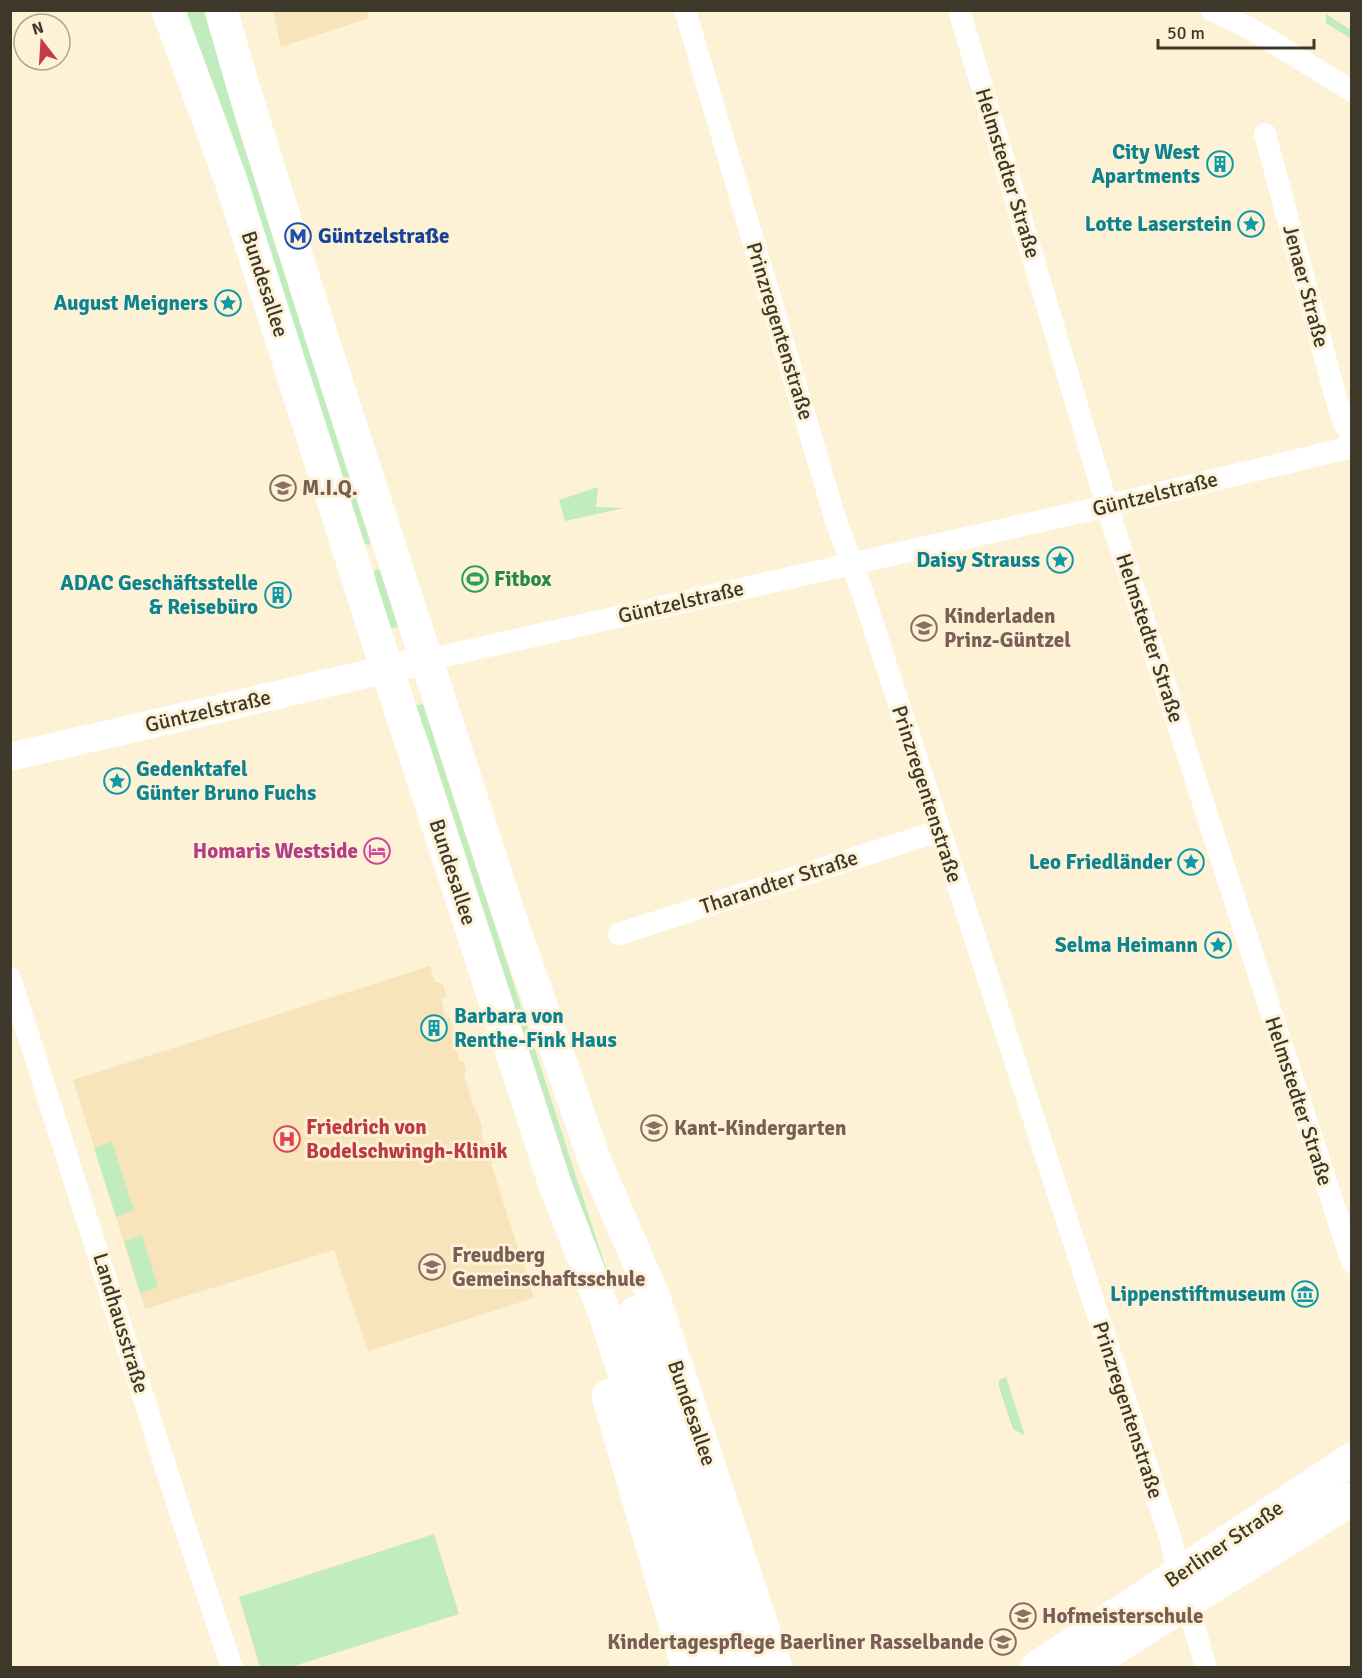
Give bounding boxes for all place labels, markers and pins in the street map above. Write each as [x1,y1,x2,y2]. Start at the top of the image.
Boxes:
place label: City West Apartments [1091,139,1200,189]
building icon: City West Apartments [1205,149,1235,179]
place icon: Lotte Laserstein [1236,209,1266,239]
place label: Lotte Laserstein [1085,211,1232,237]
metro station icon: Güntzelstraße [283,221,313,251]
place label: Güntzelstraße [318,223,449,249]
place icon: August Meigners [213,288,243,318]
place label: August Meigners [54,290,208,316]
school or university icon: M.I.Q. [268,473,298,503]
place label: M.I.Q. [302,475,358,501]
place icon: Daisy Strauss [1045,545,1075,575]
place label: Daisy Strauss [916,547,1040,573]
sports icon: Fitbox [460,564,490,594]
place label: Fitbox [494,566,552,592]
place label: ADAC Geschäftsstelle & Reisebüro [60,570,258,620]
building icon: ADAC Geschäftsstelle & Reisebüro [263,580,293,610]
place label: Kinderladen Prinz-Güntzel [944,603,1071,653]
school or university icon: Kinderladen Prinz-Güntzel [909,613,939,643]
place label: Gedenktafel Günter Bruno Fuchs [136,756,316,806]
place icon: Gedenktafel Günter Bruno Fuchs [102,766,132,796]
hotel icon: Homaris Westside [362,836,392,866]
place label: Homaris Westside [193,838,358,864]
place icon: Leo Friedländer [1176,847,1206,877]
place label: Leo Friedländer [1029,849,1173,875]
place icon: Selma Heimann [1203,930,1233,960]
place label: Selma Heimann [1055,932,1198,958]
place label: Barbara von Renthe-Fink Haus [454,1003,617,1053]
building icon: Barbara von Renthe-Fink Haus [419,1013,449,1043]
school or university icon: Kant-Kindergarten [639,1113,669,1143]
place label: Friedrich von Bodelschwingh-Klinik [306,1114,508,1164]
place label: Kant-Kindergarten [674,1115,846,1141]
hospital icon: Friedrich von Bodelschwingh-Klinik [272,1124,302,1154]
place label: Freudberg Gemeinschaftsschule [452,1242,645,1292]
school or university icon: Freudberg Gemeinschaftsschule [417,1252,447,1282]
museum icon: Lippenstiftmuseum [1290,1279,1320,1309]
place label: Lippenstiftmuseum [1110,1281,1286,1307]
school or university icon: Hofmeisterschule [1008,1601,1038,1631]
place label: Hofmeisterschule [1042,1603,1203,1629]
school or university icon: Kindertagespflege Baerliner Rasselbande [988,1627,1018,1657]
place label: Kindertagespflege Baerliner Rasselbande [607,1629,984,1655]

